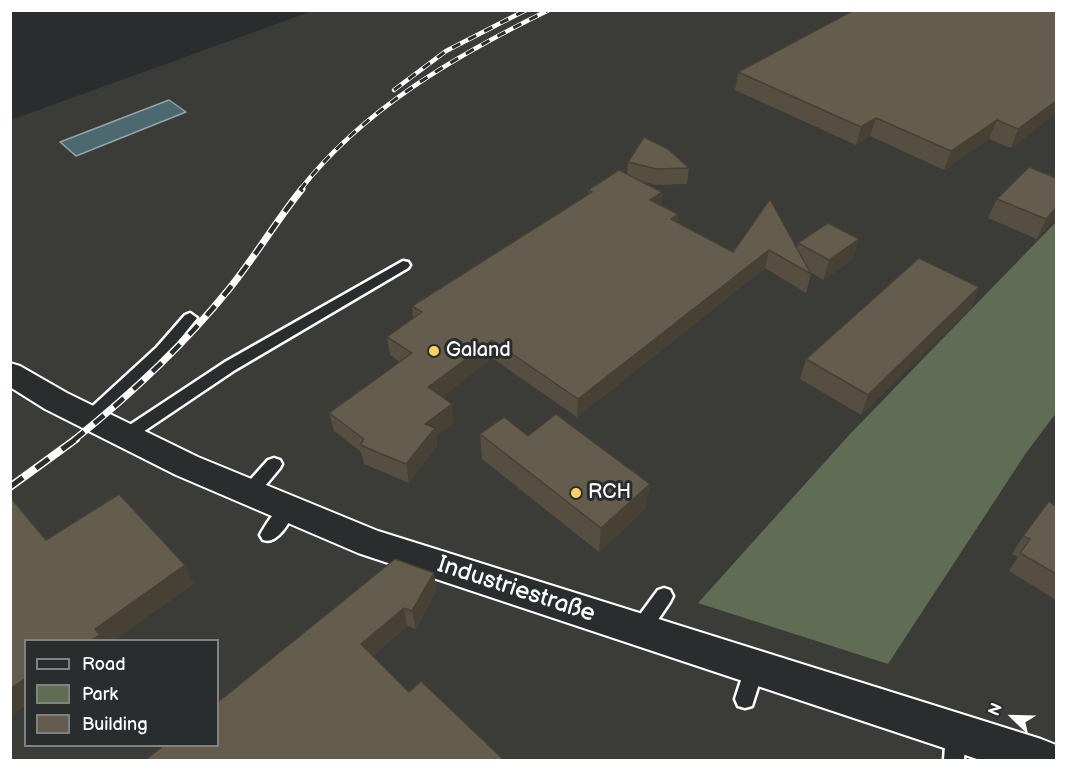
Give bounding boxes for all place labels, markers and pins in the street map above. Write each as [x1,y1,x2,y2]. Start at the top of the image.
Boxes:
place label: Galand [446,339,511,363]
marker: Galand [427,344,441,358]
place label: RCH [588,481,631,505]
marker: RCH [569,486,583,500]

